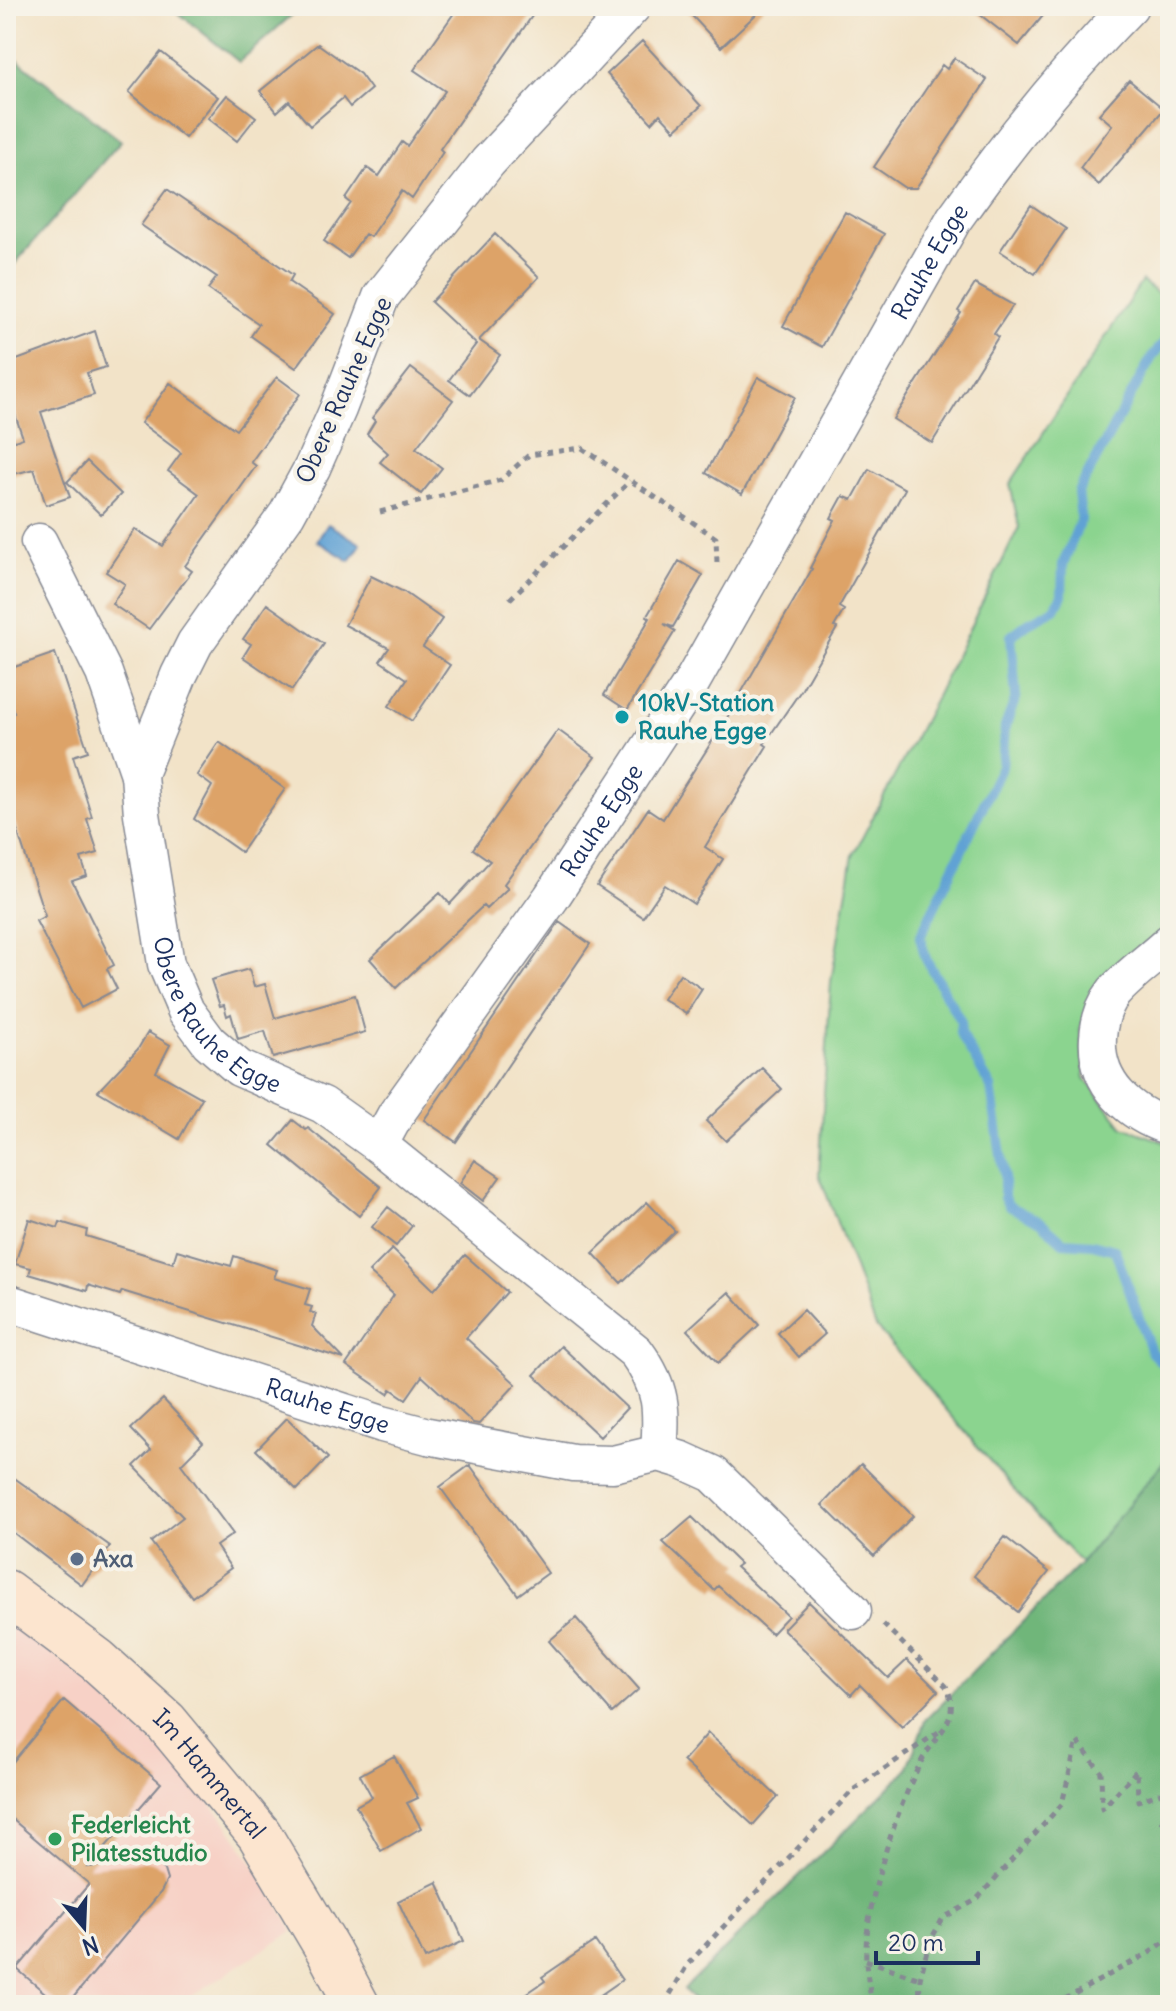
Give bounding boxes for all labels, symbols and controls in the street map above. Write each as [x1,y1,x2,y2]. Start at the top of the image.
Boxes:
street label: Rauhe Egge [884,197,974,325]
street label: Obere Rauhe Egge [288,292,398,488]
place label: 10kV-Station Rauhe Egge [638,687,774,745]
marker: 10kV-Station Rauhe Egge [613,708,631,726]
street label: Rauhe Egge [553,758,649,882]
street label: Obere Rauhe Egge [148,934,286,1099]
street label: Rauhe Egge [262,1371,393,1439]
place label: Axa [93,1543,134,1573]
marker: Axa [68,1550,86,1568]
street label: Im Hammertal [147,1702,273,1845]
place label: Federleicht Pilatesstudio [71,1809,207,1867]
marker: Federleicht Pilatesstudio [46,1830,64,1848]
north arrow [44,1887,124,1967]
scale bar [876,1915,978,1965]
text: 20 m [888,1927,944,1957]
text: N [79,1930,102,1962]

